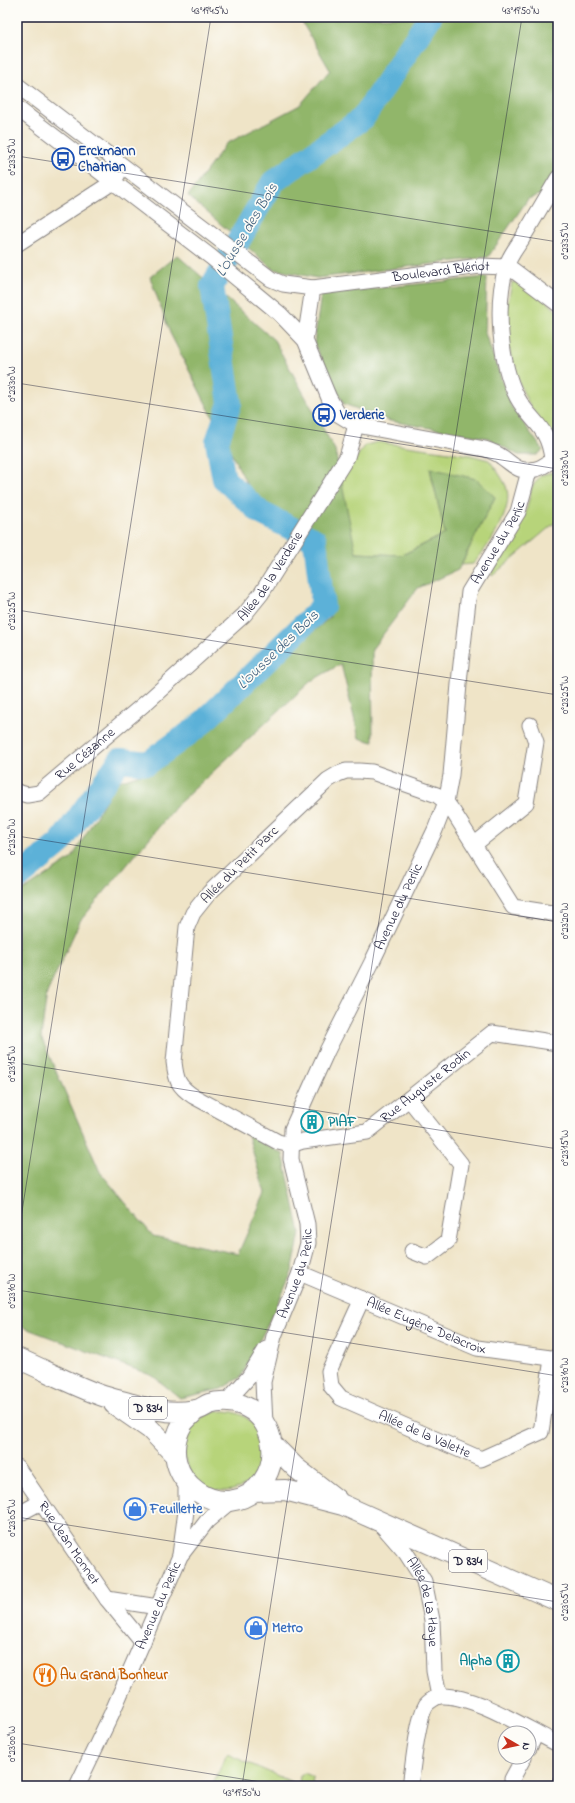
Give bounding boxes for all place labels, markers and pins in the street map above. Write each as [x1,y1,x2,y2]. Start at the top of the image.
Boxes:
place label: Erckmann Chatrian [78,141,135,178]
bus stop icon: Erckmann Chatrian [50,146,76,172]
bus stop icon: Verderie [311,402,337,428]
place label: Verderie [339,405,385,426]
building icon: PIAF [299,1109,325,1135]
place label: PIAF [328,1112,357,1133]
shop icon: Feuillette [122,1496,148,1522]
place label: Feuillette [149,1499,203,1520]
shop icon: Metro [243,1615,269,1641]
place label: Metro [272,1618,303,1639]
building icon: Alpha [495,1648,521,1674]
place label: Alpha [460,1651,492,1672]
restaurant icon: Au Grand Bonheur [32,1662,58,1688]
place label: Au Grand Bonheur [60,1665,169,1686]

